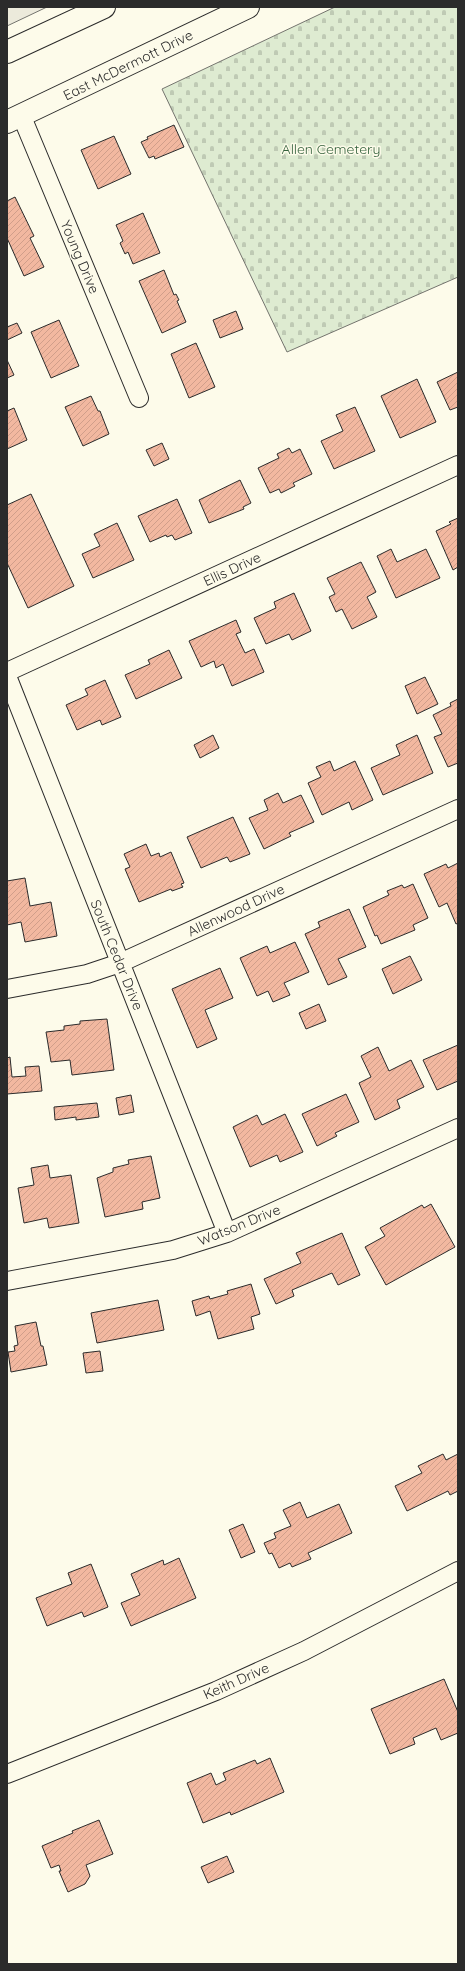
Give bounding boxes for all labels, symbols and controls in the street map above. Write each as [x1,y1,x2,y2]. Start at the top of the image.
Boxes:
street label: East McDermott Drive [60,26,196,104]
park label: Allen Cemetery [282,140,380,158]
street label: Young Drive [56,218,104,297]
street label: Ellis Drive [200,548,264,590]
street label: Allenwood Drive [185,880,287,940]
street label: South Cedar Drive [87,897,147,1013]
street label: Watson Drive [195,1200,283,1250]
street label: Keith Drive [200,1658,272,1704]

